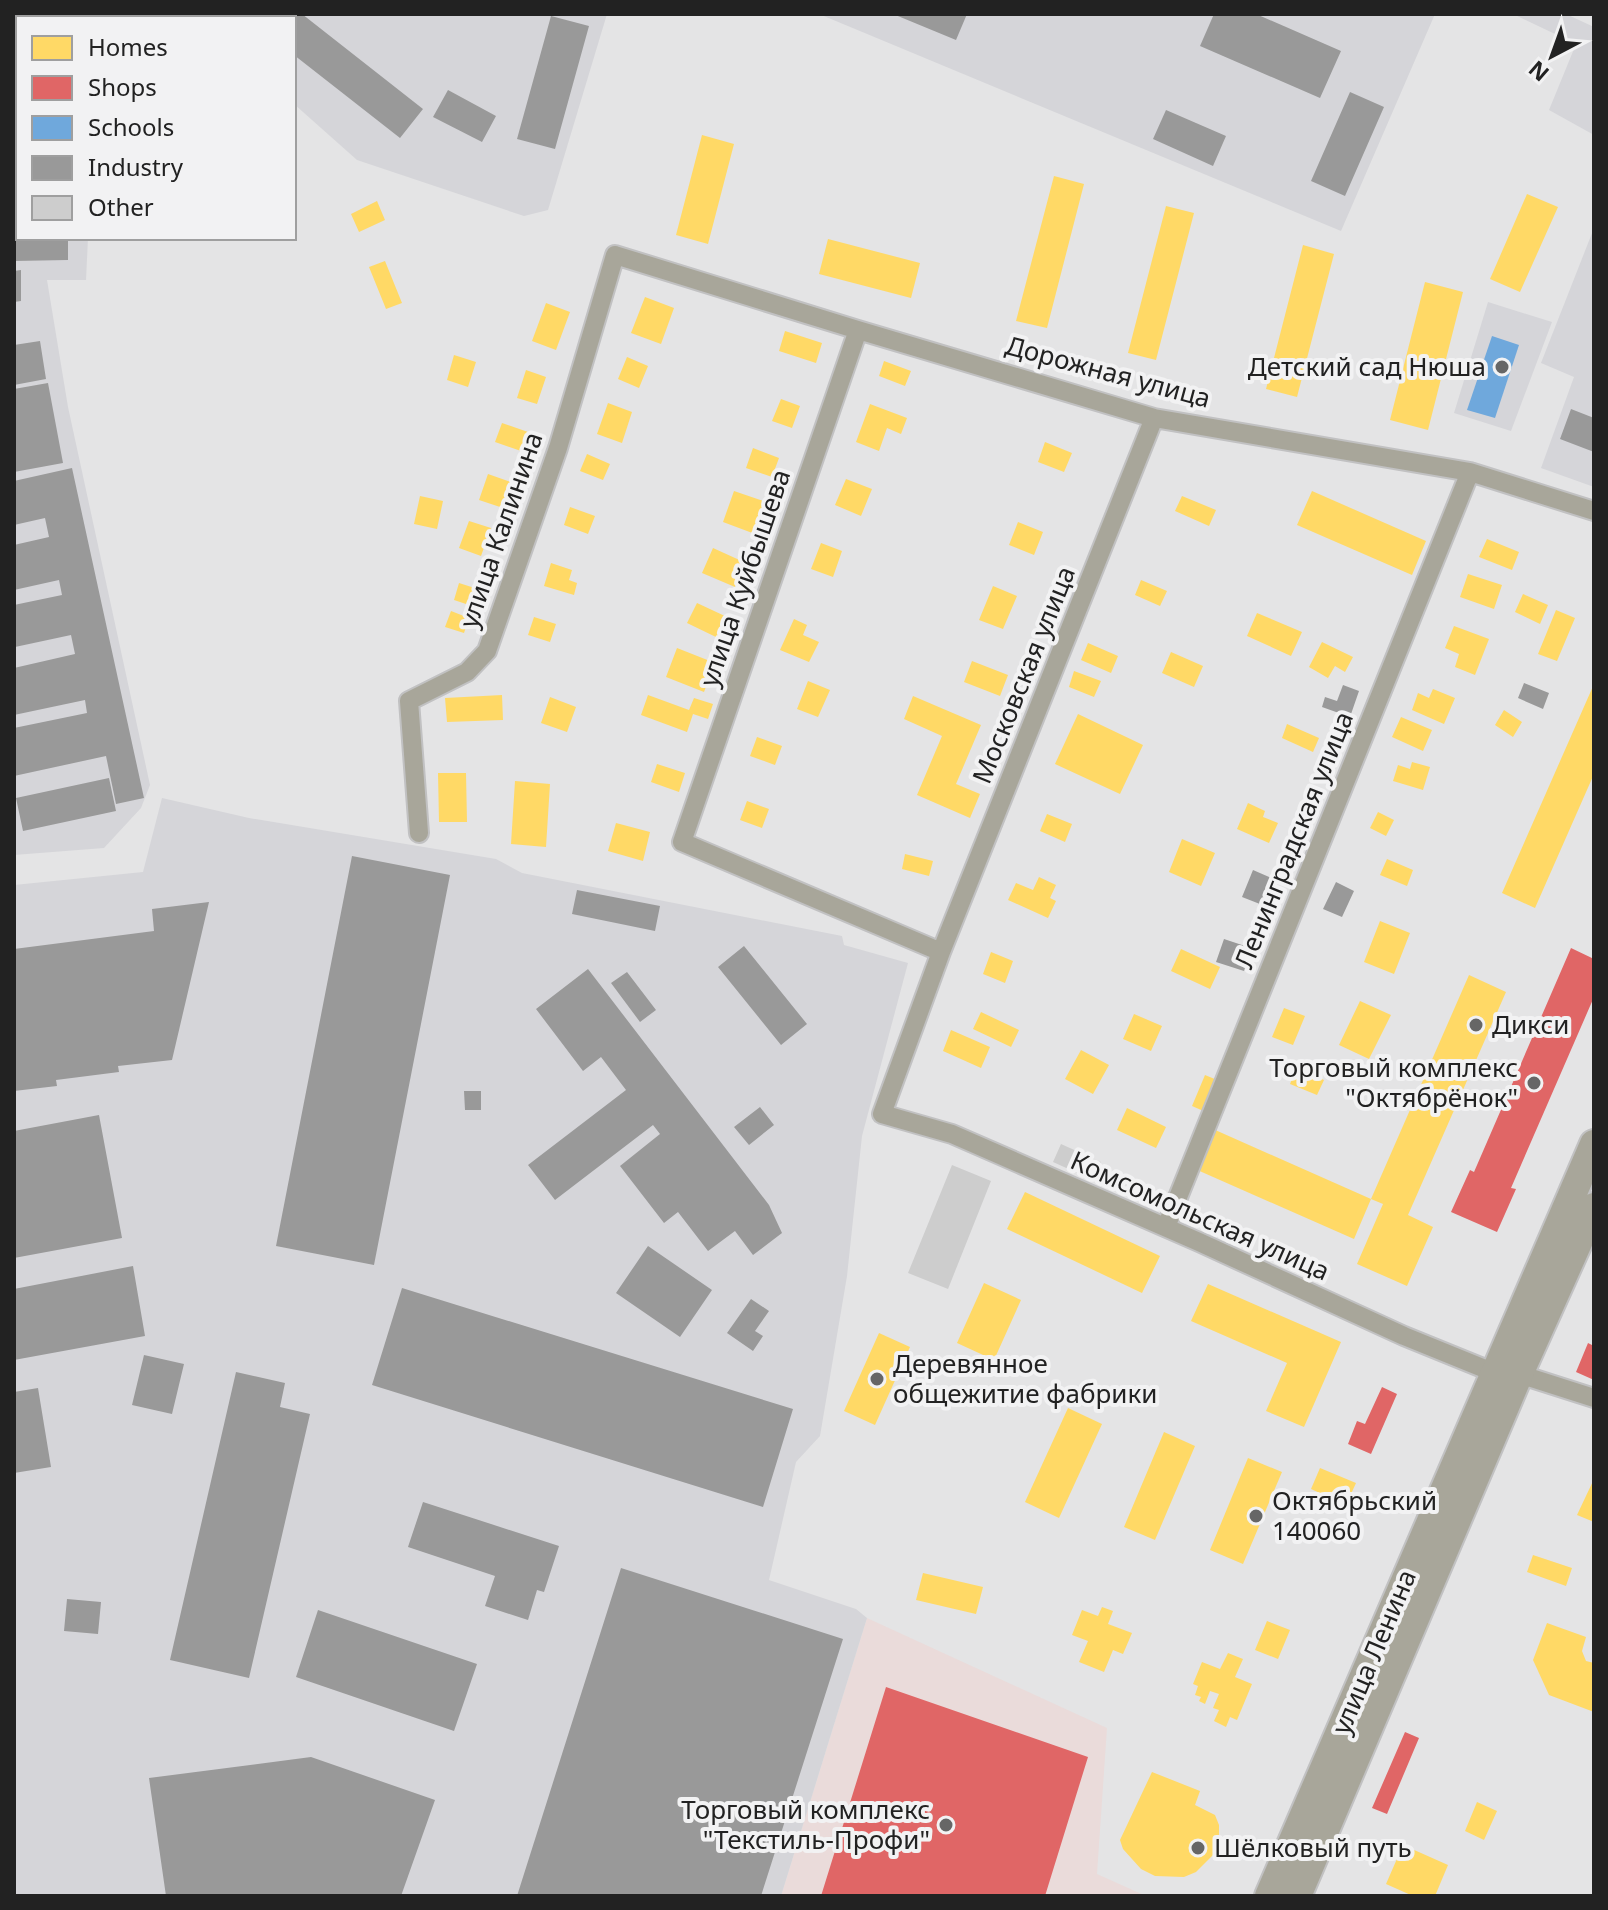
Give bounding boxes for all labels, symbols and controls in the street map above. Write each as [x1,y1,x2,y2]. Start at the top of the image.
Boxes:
legend [16,16,296,240]
north arrow [1512,16,1592,96]
text: Homes [88,30,168,63]
text: N [1522,55,1555,89]
text: Shops [88,70,157,103]
text: Schools [88,110,174,143]
text: Industry [88,150,184,183]
text: Other [88,190,154,223]
street label: Дорожная улица [1002,326,1215,416]
place label: Детский сад Нюша [1248,348,1486,384]
marker: Детский сад Нюша [1493,358,1511,376]
street label: улица Калинина [450,427,550,632]
street label: улица Куйбышева [690,464,798,691]
street label: Московская улица [963,561,1083,789]
street label: Ленинградская улица [1225,706,1361,973]
place label: Дикси [1492,1006,1569,1042]
marker: Дикси [1467,1016,1485,1034]
place label: Торговый комплекс "Октябрёнок" [1269,1049,1518,1115]
marker: Торговый комплекс "Октябрёнок" [1525,1074,1543,1092]
street label: Комсомольская улица [1065,1142,1336,1288]
place label: Деревянное общежитие фабрики [893,1345,1157,1411]
marker: Деревянное общежитие фабрики [868,1370,886,1388]
place label: Октябрьский 140060 [1272,1482,1437,1548]
marker: Октябрьский 140060 [1247,1507,1265,1525]
street label: улица Ленина [1322,1564,1424,1739]
place label: Торговый комплекс "Текстиль-Профи" [681,1791,930,1857]
marker: Торговый комплекс "Текстиль-Профи" [937,1816,955,1834]
place label: Шёлковый путь [1214,1829,1412,1865]
marker: Шёлковый путь [1189,1839,1207,1857]

